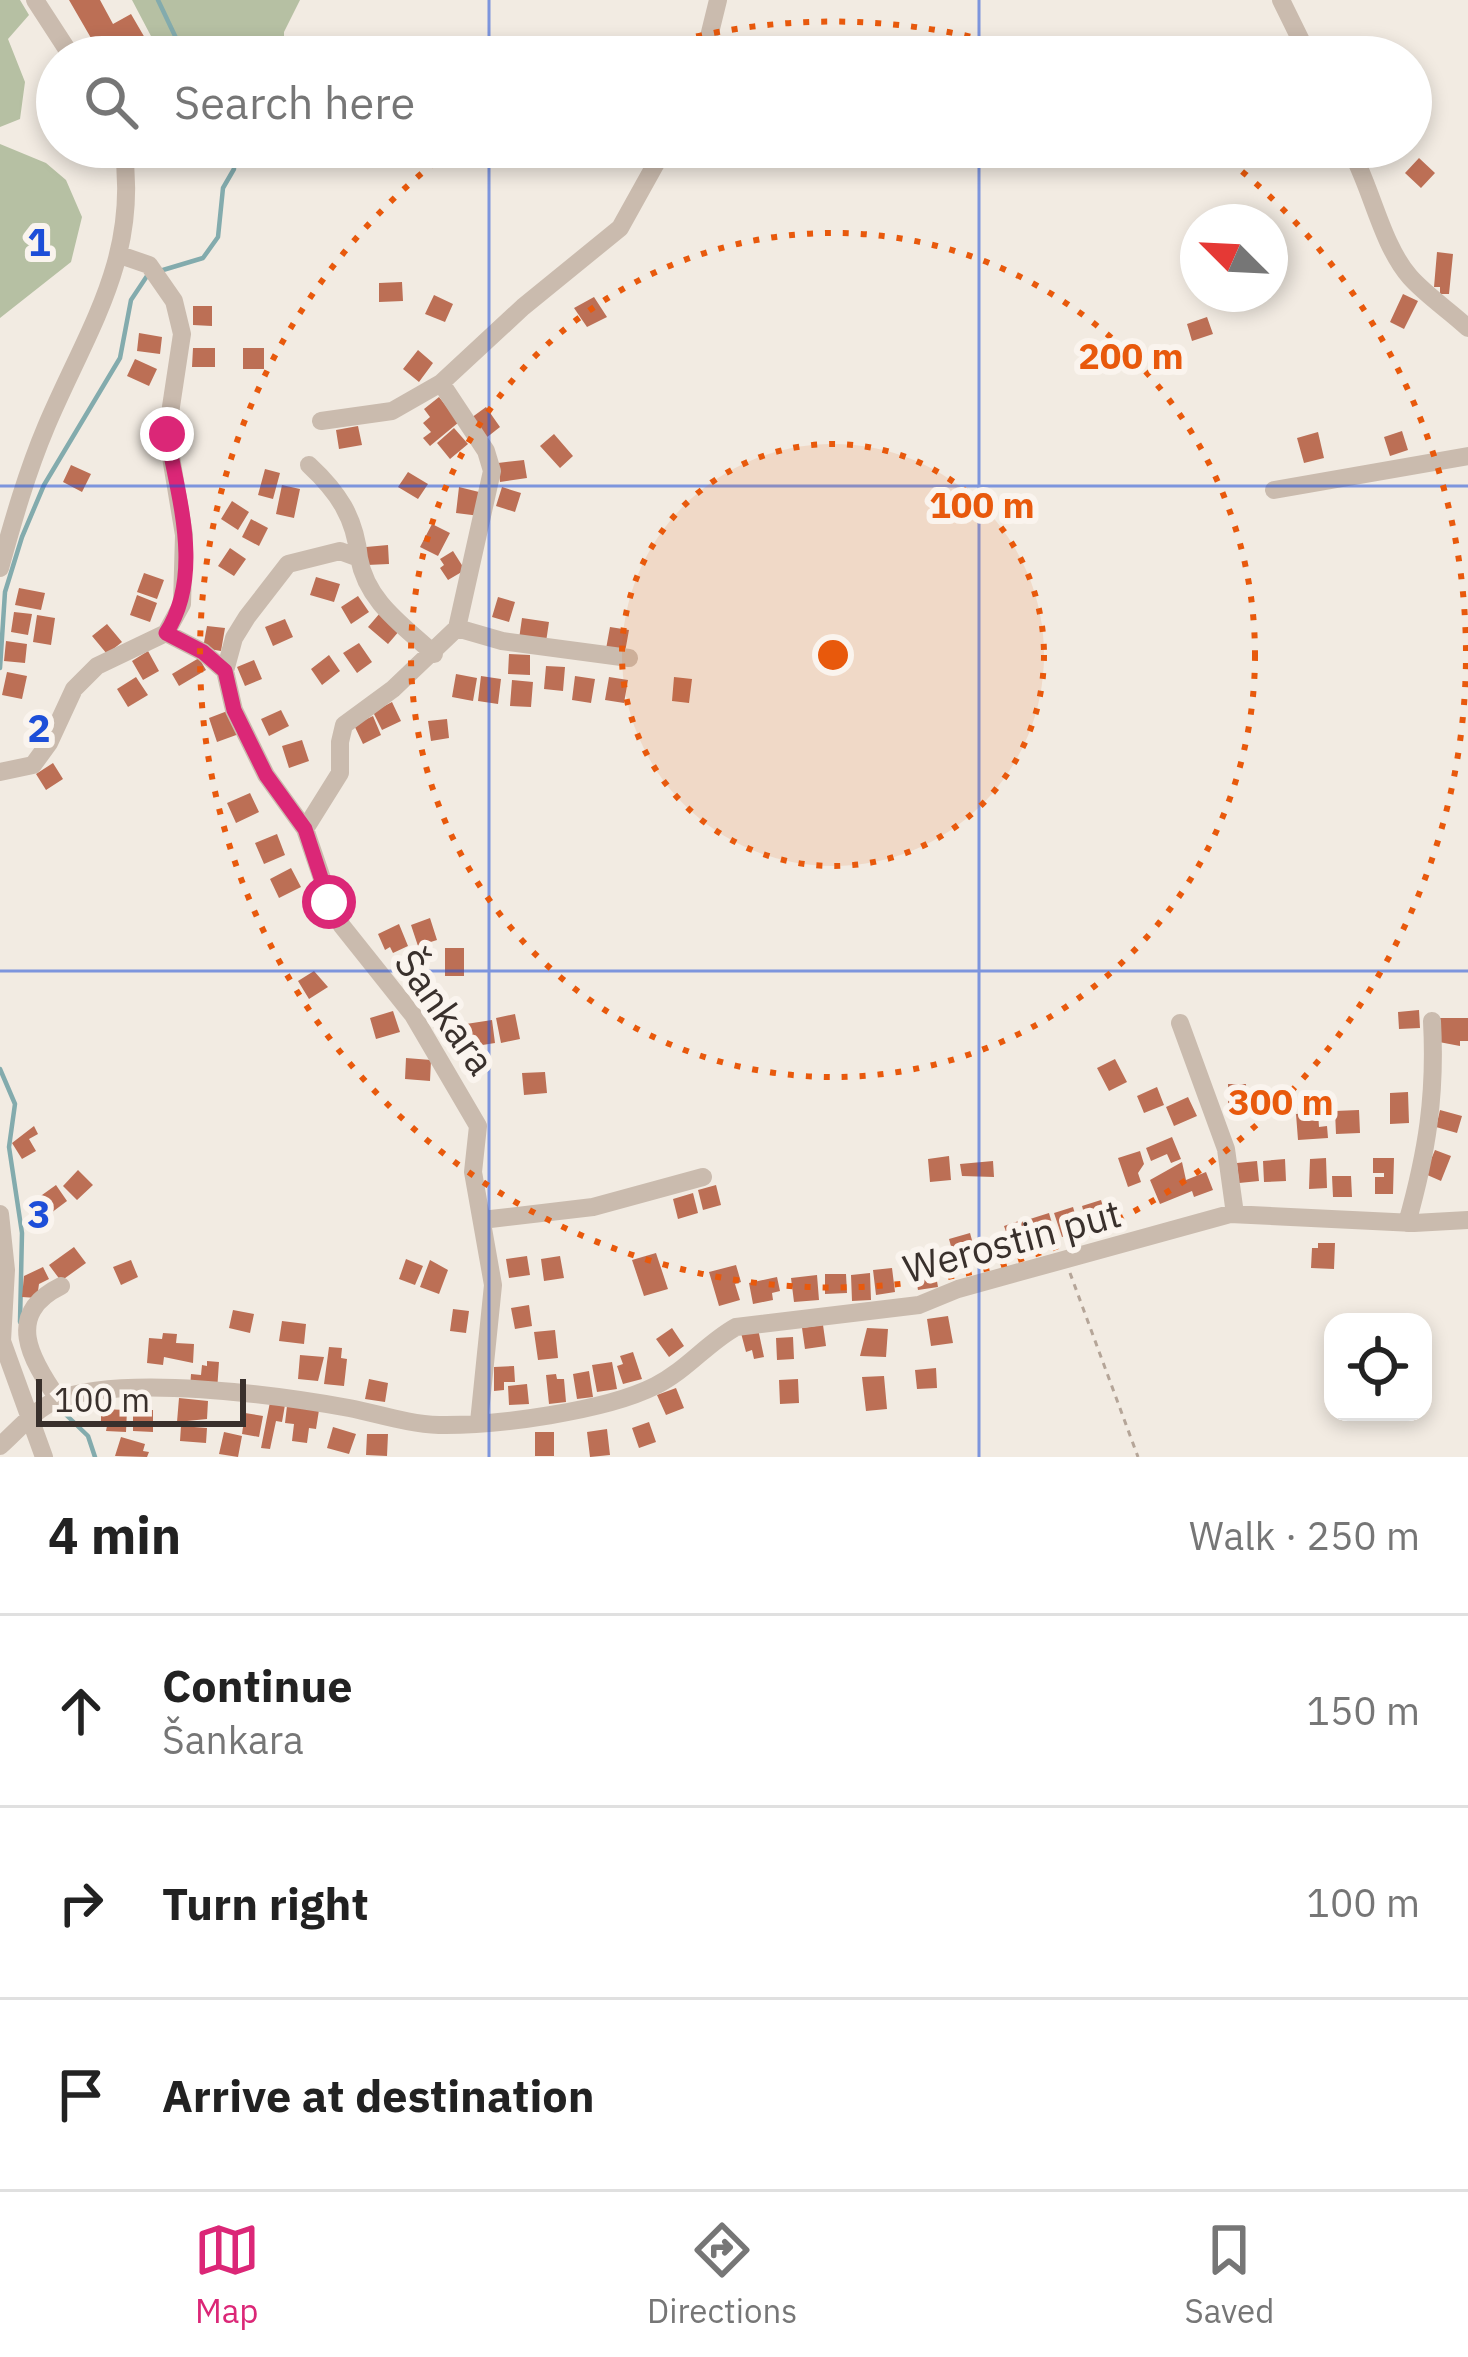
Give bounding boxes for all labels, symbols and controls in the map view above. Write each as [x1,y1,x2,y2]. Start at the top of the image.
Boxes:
search box [36,36,1432,168]
icon: search [78,69,144,135]
text: Search here [174,73,415,131]
north arrow [1180,204,1288,312]
text: 1 [27,216,51,267]
text: 200 m [1078,332,1184,379]
route end [140,407,194,461]
text: 100 m [929,481,1035,528]
centre of rings [812,634,854,676]
text: 2 [27,702,51,753]
route start [302,875,356,929]
street label: Šankara [384,939,507,1084]
text: 300 m [1228,1078,1334,1125]
street label: Werostin put [897,1187,1126,1294]
text: 3 [27,1188,51,1239]
map controls [1324,1313,1432,1421]
button: locate [1324,1313,1432,1421]
scale bar [36,1373,246,1426]
text: 100 m [54,1378,150,1421]
text: 4 min [48,1502,181,1568]
text: Walk · 250 m [1189,1510,1420,1561]
text: Continue [162,1656,353,1714]
icon: ahead [48,1678,114,1744]
text: 150 m [1307,1685,1420,1736]
text: Šankara [162,1714,304,1765]
icon: right [48,1870,114,1936]
text: Turn right [162,1874,369,1932]
text: 100 m [1307,1877,1420,1928]
icon: arrive [48,2062,114,2128]
text: Arrive at destination [162,2066,595,2124]
tab: Map [194,2217,260,2332]
tab: Directions [647,2217,797,2332]
tab: Saved [1185,2217,1274,2332]

